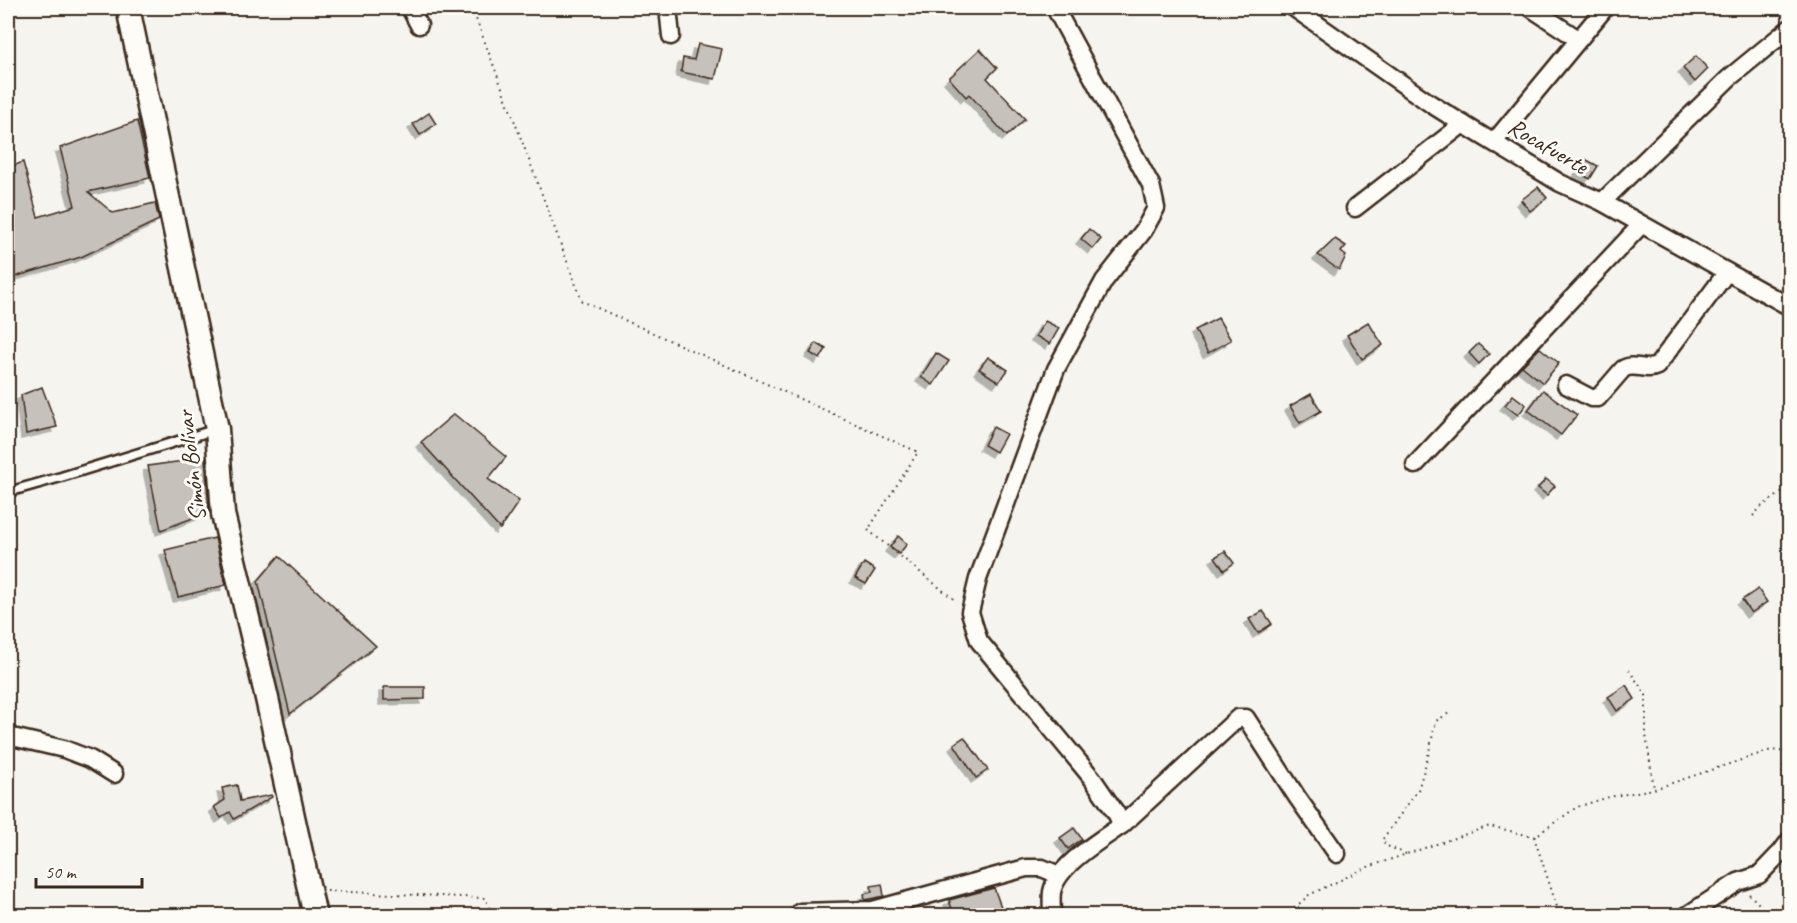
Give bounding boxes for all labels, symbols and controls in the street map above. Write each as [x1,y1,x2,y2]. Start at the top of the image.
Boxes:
street label: Rocafuerte [1503,111,1595,182]
street label: Simón Bolívar [169,407,213,523]
scale bar [36,851,142,889]
text: 50 m [45,861,78,883]

